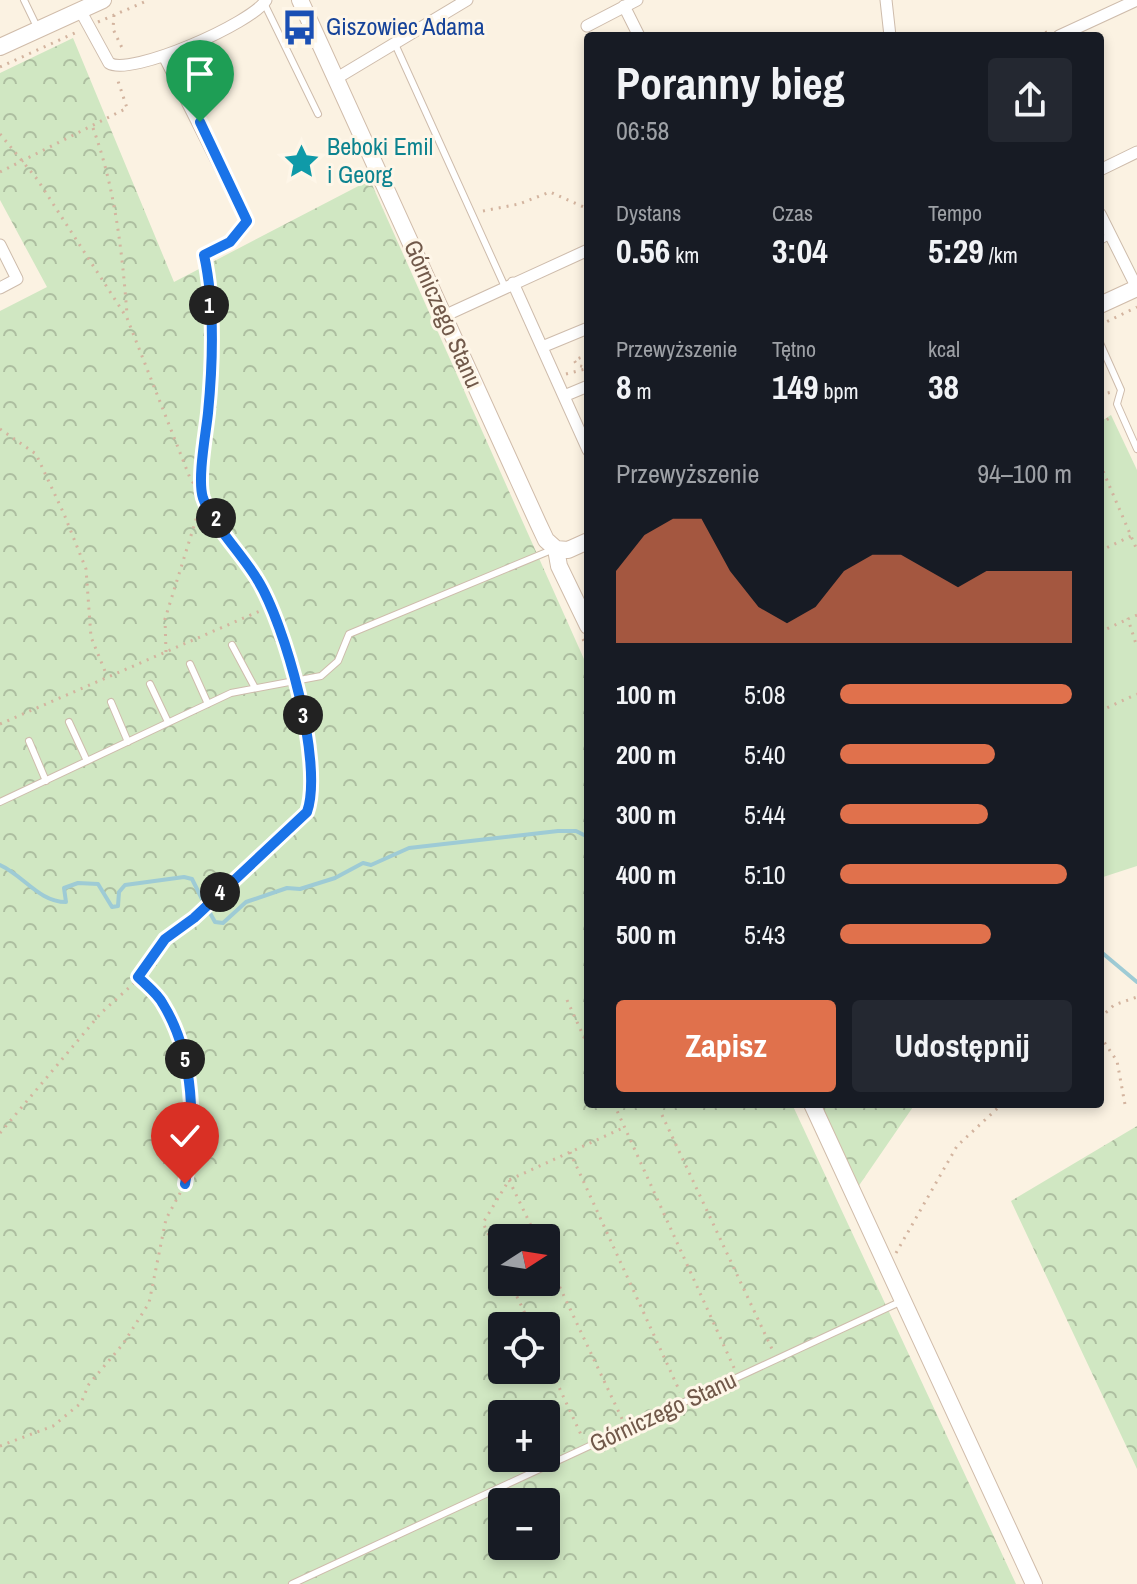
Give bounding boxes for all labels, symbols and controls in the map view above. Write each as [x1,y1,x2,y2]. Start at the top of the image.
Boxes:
bus stop icon: Giszowiec Adama [281,8,319,46]
place label: Giszowiec Adama [326,10,485,42]
pin [166,40,234,122]
icon: arrive [178,52,222,96]
text: Poranny bieg [616,53,845,113]
button: share [988,58,1072,142]
text: 06:58 [616,113,669,148]
place label: Beboki Emil i Georg [327,130,433,190]
place icon: Beboki Emil i Georg [282,142,320,180]
text: Dystans [616,198,681,228]
text: Czas [772,198,813,228]
text: Tempo [928,198,982,228]
text: 0.56 [616,228,670,274]
text: 3:04 [772,228,828,274]
text: 5:29 [928,228,984,274]
street label: Górniczego Stanu [397,235,491,393]
text: km [670,240,699,270]
text: /km [984,240,1018,270]
pin: 1 [189,285,229,325]
text: 1 [204,290,214,320]
text: Przewyższenie [616,334,737,364]
text: Tętno [772,334,816,364]
text: kcal [928,334,960,364]
text: 8 [616,364,632,410]
text: 149 [772,364,819,410]
text: 38 [928,364,959,410]
text: m [632,376,652,406]
text: bpm [819,376,859,406]
text: Przewyższenie [616,456,759,491]
text: 94–100 m [977,456,1072,491]
pin: 2 [196,498,236,538]
text: 2 [211,503,221,533]
text: 100 m [616,677,676,712]
text: 5:08 [744,677,786,712]
pin: 3 [283,695,323,735]
text: 3 [298,700,308,730]
text: 200 m [616,737,676,772]
text: 5:40 [744,737,786,772]
text: 300 m [616,797,676,832]
text: 5:44 [744,797,786,832]
text: 400 m [616,857,676,892]
text: 5:10 [744,857,786,892]
pin: 4 [200,872,240,912]
text: 4 [215,877,225,907]
text: 500 m [616,917,676,952]
text: 5:43 [744,917,786,952]
button: Zapisz [616,1000,836,1092]
button: Udostępnij [852,1000,1072,1092]
pin: 5 [165,1039,205,1079]
text: 5 [180,1044,190,1074]
pin [151,1102,219,1184]
icon: check [163,1114,207,1158]
north arrow [488,1224,560,1296]
map controls [488,1224,560,1560]
button: locate [488,1312,560,1384]
street label: Górniczego Stanu [584,1363,741,1459]
button: + [488,1400,560,1472]
button: − [488,1488,560,1560]

